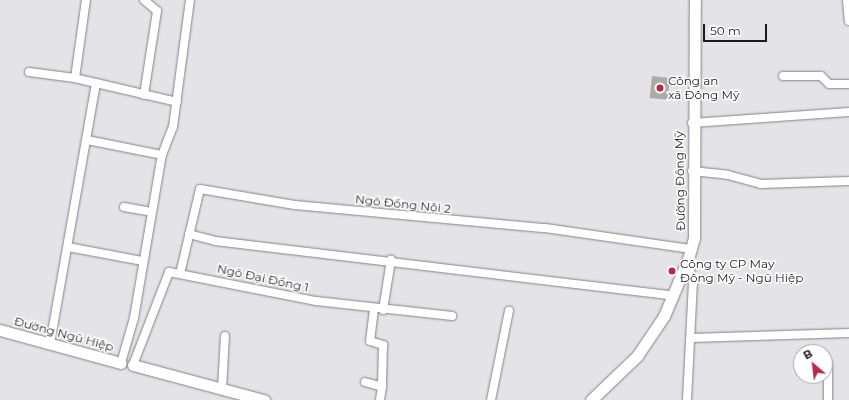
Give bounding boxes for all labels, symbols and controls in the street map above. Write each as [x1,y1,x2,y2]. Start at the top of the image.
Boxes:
scale bar [705,16,769,42]
text: 50 m [710,23,741,38]
place label: Công an xã Đông Mỹ [668,74,739,102]
marker: Công an xã Đông Mỹ [655,83,665,93]
street label: Đường Đông Mỹ [672,131,688,231]
street label: Ngõ Đồng Nội 2 [354,192,452,216]
place label: Công ty CP May Đông Mỹ - Ngũ Hiệp [680,257,803,285]
street label: Ngõ Đại Đồng 1 [216,261,310,295]
marker: Công ty CP May Đông Mỹ - Ngũ Hiệp [667,266,677,276]
street label: Đường Ngũ Hiệp [13,314,115,354]
north arrow [793,344,833,384]
text: B [801,346,815,362]

